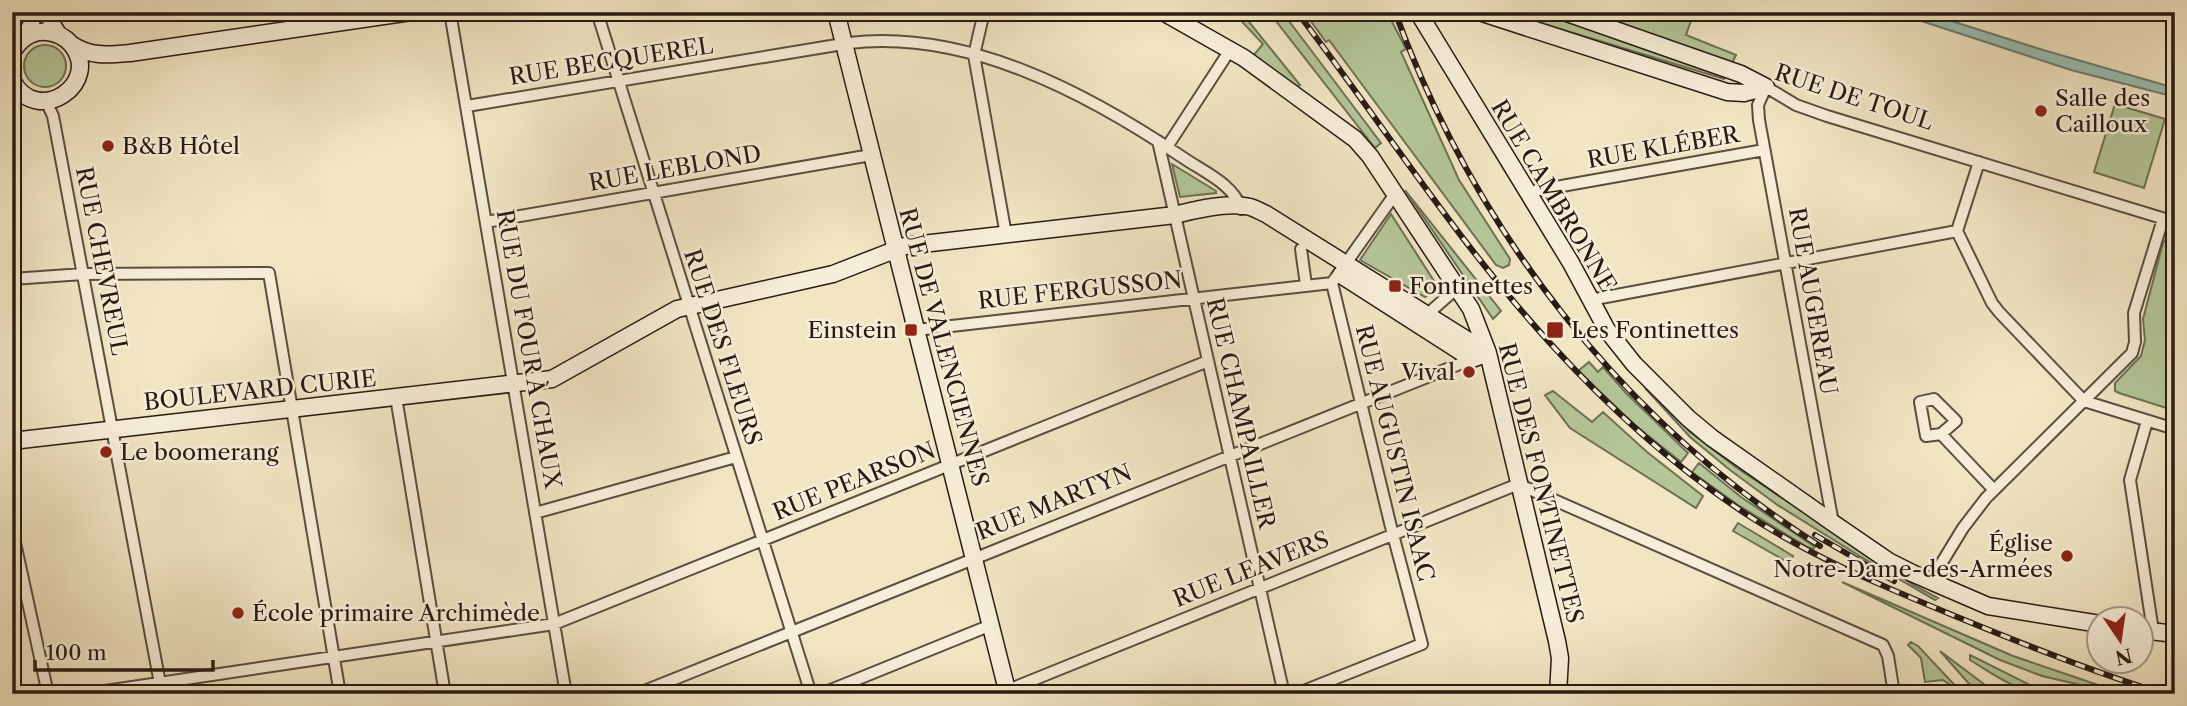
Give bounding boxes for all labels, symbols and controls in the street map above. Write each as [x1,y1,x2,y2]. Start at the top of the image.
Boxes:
street label: RUE BECQUEREL [507,31,715,91]
street label: RUE DE TOUL [1771,58,1937,136]
place label: Salle des Cailloux [2055,84,2150,138]
street label: RUE CAMBRONNE [1485,95,1623,297]
marker: Salle des Cailloux [2033,103,2049,119]
street label: RUE KLÉBER [1585,120,1742,174]
place label: B&B Hôtel [122,132,240,160]
marker: B&B Hôtel [100,138,116,154]
street label: RUE LEBLOND [587,139,763,197]
street label: RUE CHEVREUL [70,164,134,358]
street label: RUE DE VALENCIENNES [893,205,995,489]
street label: RUE AUGEREAU [1783,205,1843,397]
street label: RUE DU FOUR À CHAUX [491,207,568,492]
street label: RUE DES FLEURS [678,245,768,449]
street label: RUE FERGUSSON [977,265,1184,315]
place label: Fontinettes [1409,272,1533,300]
marker: Fontinettes [1387,278,1403,294]
street label: RUE CHAMPAILLER [1201,295,1281,532]
place label: Einstein [807,316,897,344]
place label: Les Fontinettes [1571,316,1739,344]
marker: Les Fontinettes [1545,320,1565,340]
marker: Einstein [903,322,919,338]
street label: RUE AUGUSTIN ISAAC [1350,322,1440,584]
street label: RUE DES FONTINETTES [1493,340,1589,626]
place label: Vival [1400,358,1455,386]
street label: BOULEVARD CURIE [142,364,378,416]
marker: Vival [1461,364,1477,380]
street label: RUE PEARSON [769,436,939,526]
place label: Le boomerang [120,438,280,466]
marker: Le boomerang [98,444,114,460]
street label: RUE MARTYN [972,458,1136,546]
street label: RUE LEAVERS [1169,525,1333,613]
place label: Église Notre-Dame-des-Armées [1773,529,2053,583]
marker: Église Notre-Dame-des-Armées [2059,548,2075,564]
place label: École primaire Archimède [252,599,540,627]
north arrow [2086,604,2156,674]
marker: École primaire Archimède [230,605,246,621]
scale bar [35,629,214,673]
text: 100 m [46,640,107,665]
text: N [2113,643,2134,669]

